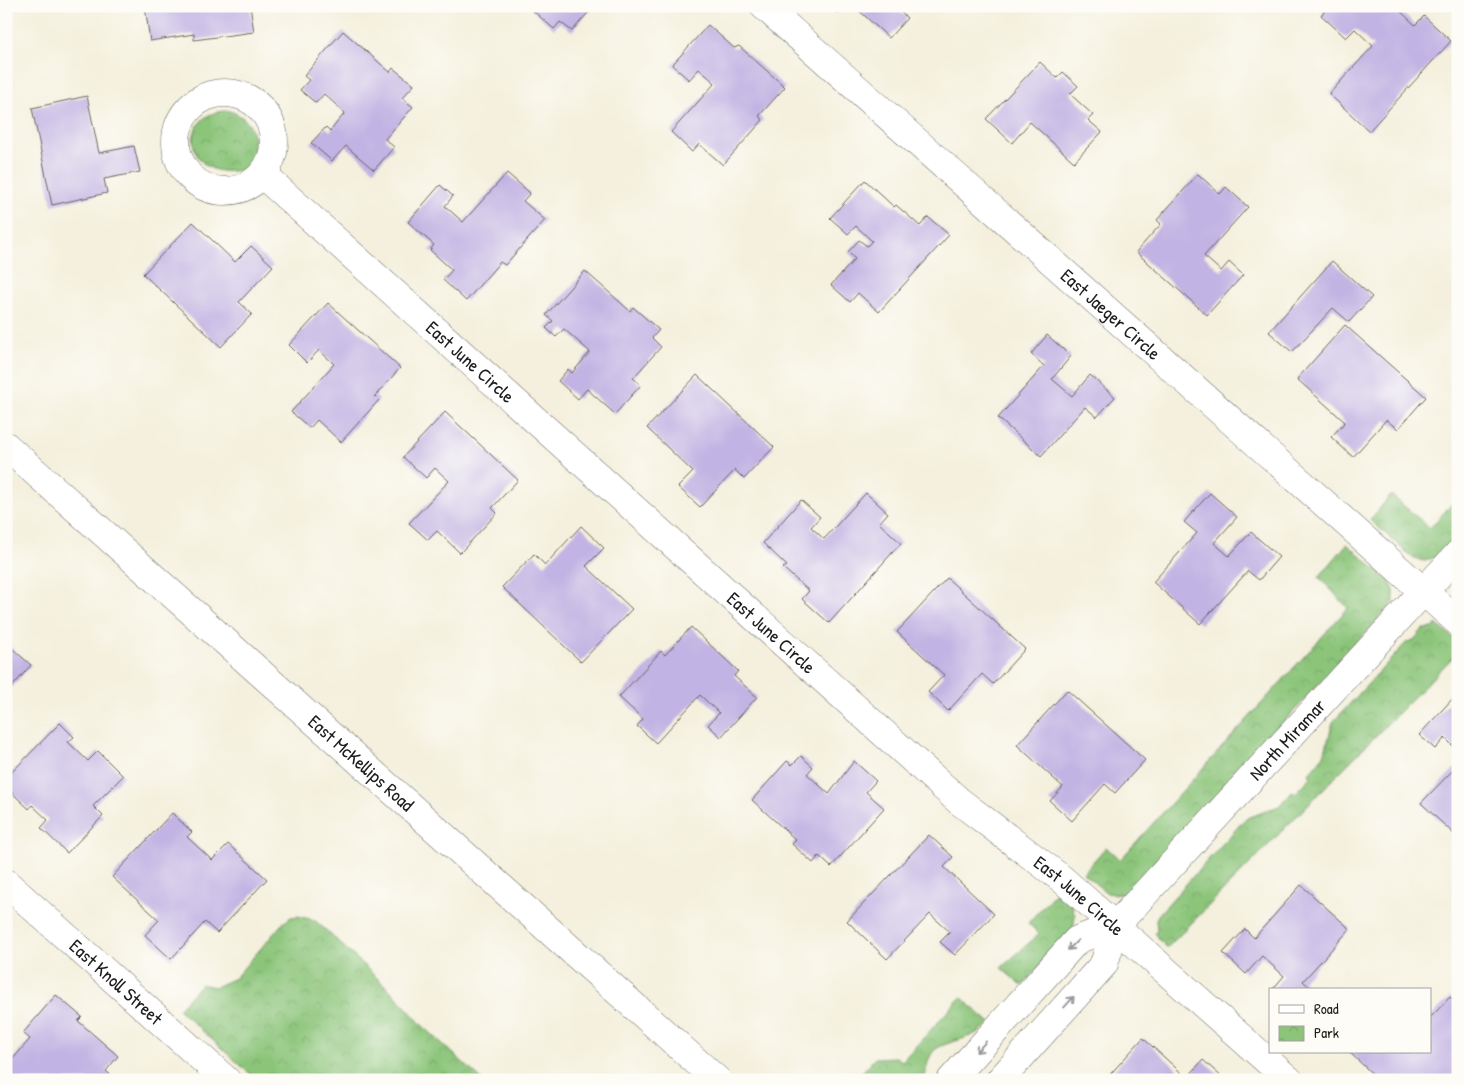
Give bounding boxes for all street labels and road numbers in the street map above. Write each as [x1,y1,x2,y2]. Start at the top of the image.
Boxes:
street label: East Jaeger Circle [1055,263,1167,366]
street label: East June Circle [420,315,521,409]
street label: East June Circle [721,586,822,680]
street label: North Miramar [1243,693,1332,786]
street label: East McKellips Road [303,709,420,817]
street label: East June Circle [1029,849,1130,942]
street label: East Knoll Street [64,933,169,1031]

